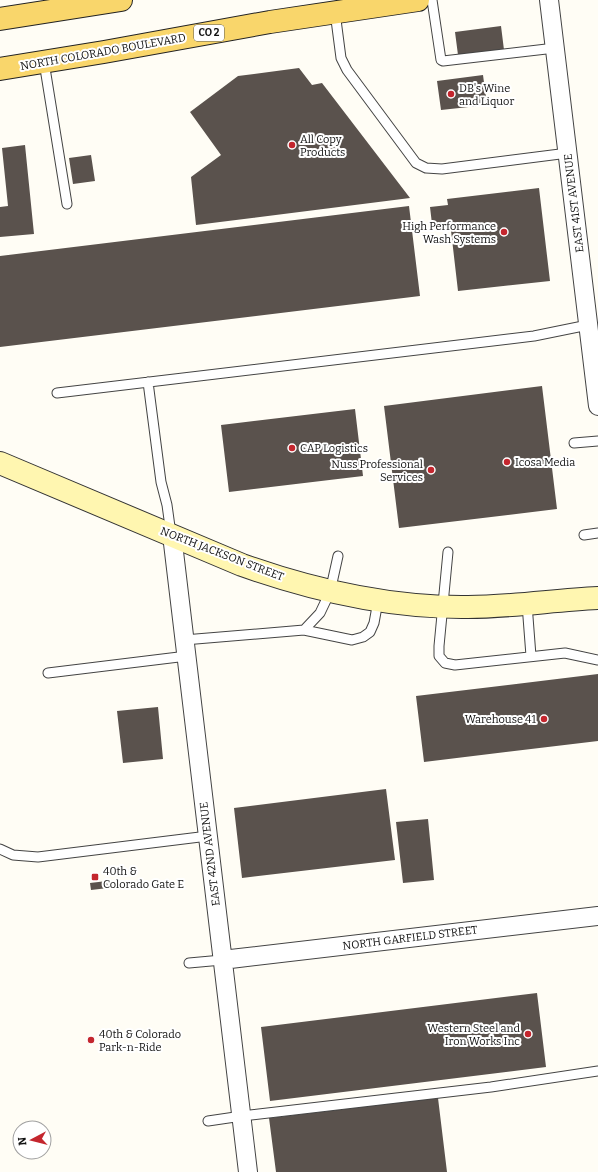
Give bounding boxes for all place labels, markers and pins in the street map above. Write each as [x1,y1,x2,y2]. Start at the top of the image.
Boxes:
place label: DB's Wine and Liquor [459,82,514,108]
marker: DB's Wine and Liquor [446,89,456,99]
place label: All Copy Products [300,133,345,159]
marker: All Copy Products [287,140,297,150]
place label: High Performance Wash Systems [402,220,496,246]
marker: High Performance Wash Systems [499,227,509,237]
place label: CAP Logistics [300,442,368,455]
marker: CAP Logistics [287,443,297,453]
place label: Icosa Media [515,456,575,469]
marker: Icosa Media [502,457,512,467]
place label: Nuss Professional Services [331,458,423,484]
marker: Nuss Professional Services [426,465,436,475]
place label: Warehouse 41 [465,713,537,726]
marker: Warehouse 41 [539,714,549,724]
place label: 40th & Colorado Gate E [103,865,184,891]
marker: 40th & Colorado Gate E [90,872,100,882]
place label: Western Steel and Iron Works Inc [427,1022,520,1048]
place label: 40th & Colorado Park-n-Ride [99,1028,181,1054]
marker: Western Steel and Iron Works Inc [523,1029,533,1039]
marker: 40th & Colorado Park-n-Ride [86,1035,96,1045]

